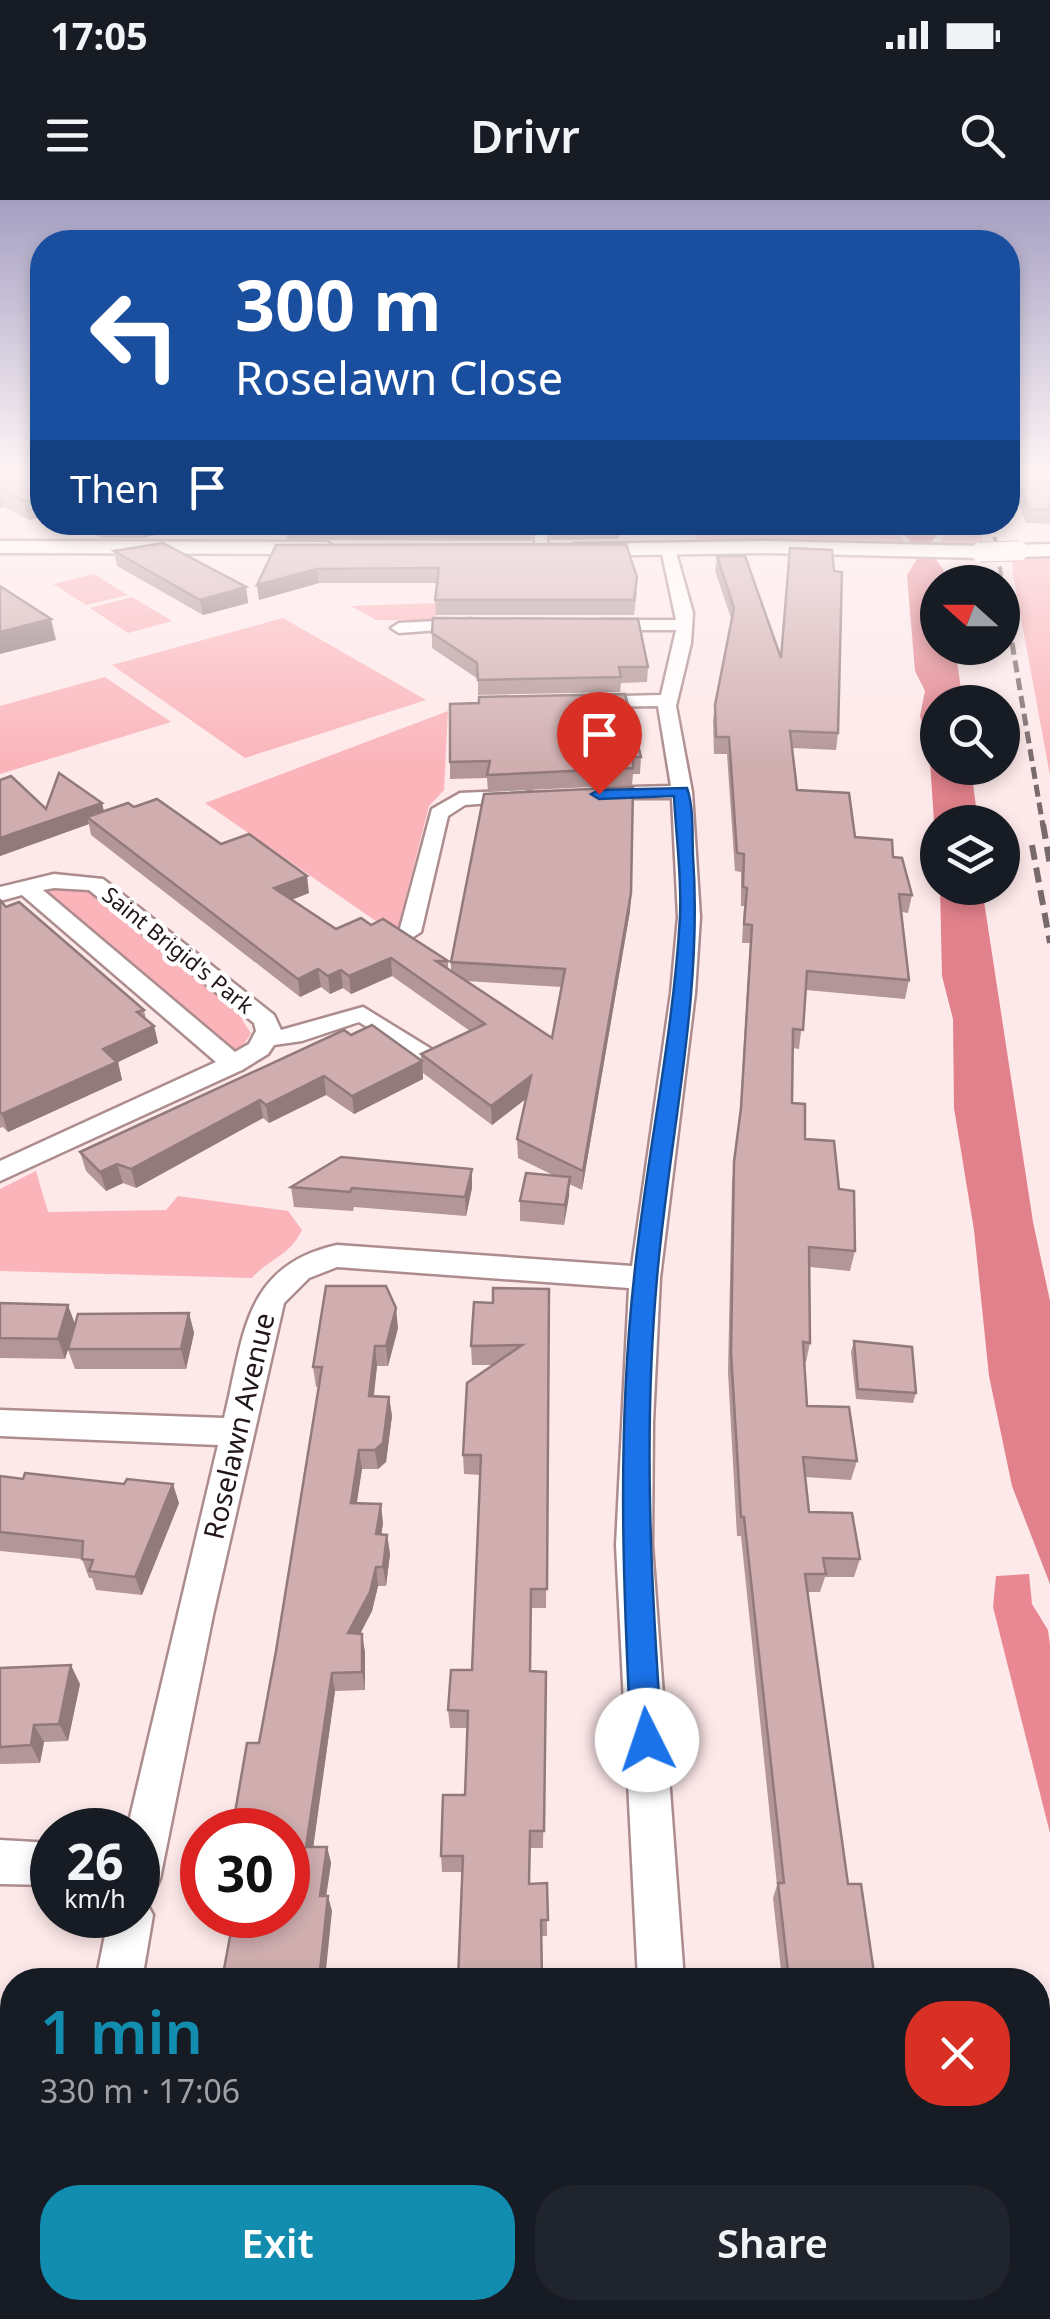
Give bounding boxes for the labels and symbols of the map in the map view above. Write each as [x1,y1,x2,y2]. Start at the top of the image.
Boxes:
north arrow [920,565,1020,665]
pin [557,692,642,795]
street label: Saint Brigid's Park [97,879,261,1020]
street label: Roselawn Avenue [193,1309,283,1543]
position arrow [595,1688,699,1792]
speed limit sign: 30 [180,1808,310,1938]

